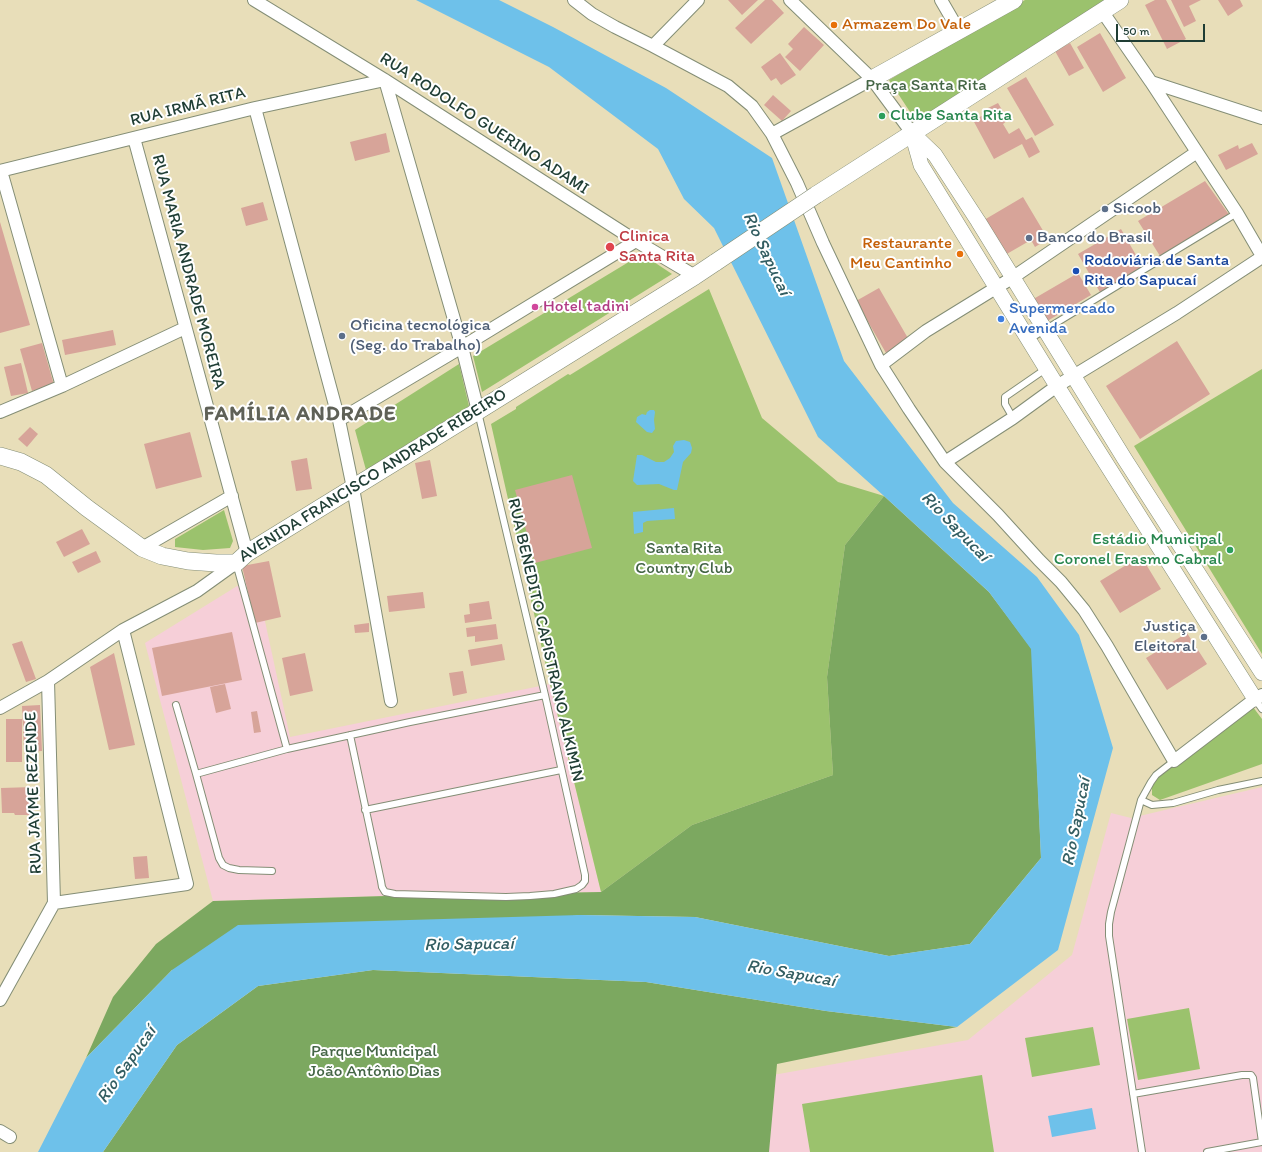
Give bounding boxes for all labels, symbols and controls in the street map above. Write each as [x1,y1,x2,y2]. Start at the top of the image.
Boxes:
place label: Armazem Do Vale [842,15,971,35]
scale bar [1118,16,1207,42]
marker: Armazem Do Vale [829,20,839,30]
text: 50 m [1123,24,1149,38]
street label: RUA RODOLFO GUERINO ADAMI [376,49,592,199]
park label: Praça Santa Rita [865,76,987,96]
street label: RUA IRMÃ RITA [128,83,248,131]
place label: Clube Santa Rita [890,106,1012,126]
marker: Clube Santa Rita [877,111,887,121]
street label: RUA MARIA ANDRADE MOREIRA [147,152,229,392]
place label: Sicoob [1113,199,1161,219]
marker: Sicoob [1100,204,1110,214]
water label: Rio Sapucaí [737,209,795,299]
place label: Clinica Santa Rita [619,227,695,267]
place label: Banco do Brasil [1037,228,1152,248]
marker: Banco do Brasil [1024,233,1034,243]
place label: Restaurante Meu Cantinho [850,234,952,274]
marker: Clinica Santa Rita [604,241,616,253]
marker: Restaurante Meu Cantinho [955,249,965,259]
place label: Rodoviária de Santa Rita do Sapucaí [1084,251,1229,291]
marker: Rodoviária de Santa Rita do Sapucaí [1071,266,1081,276]
place label: Hotel tadini [543,297,629,317]
place label: Supermercado Avenida [1009,299,1115,339]
marker: Hotel tadini [530,302,540,312]
marker: Supermercado Avenida [996,314,1006,324]
place label: Oficina tecnológica (Seg. do Trabalho) [350,316,491,356]
marker: Oficina tecnológica (Seg. do Trabalho) [337,331,347,341]
street label: AVENIDA FRANCISCO ANDRADE RIBEIRO [235,385,511,567]
district label: FAMÍLIA ANDRADE [205,402,395,428]
water label: Rio Sapucaí [916,487,994,567]
street label: RUA BENEDITO CAPISTRANO ALKIMIN [502,496,588,784]
place label: Estádio Municipal Coronel Erasmo Cabral [1054,530,1222,570]
park label: Santa Rita Country Club [635,539,733,579]
marker: Estádio Municipal Coronel Erasmo Cabral [1225,545,1235,555]
place label: Justiça Eleitoral [1134,617,1196,657]
marker: Justiça Eleitoral [1199,632,1209,642]
street label: RUA JAYME REZENDE [21,711,47,875]
water label: Rio Sapucaí [1058,776,1096,868]
water label: Rio Sapucaí [424,933,514,957]
water label: Rio Sapucaí [745,956,837,992]
water label: Rio Sapucaí [92,1022,162,1108]
park label: Parque Municipal João Antônio Dias [308,1042,440,1082]

